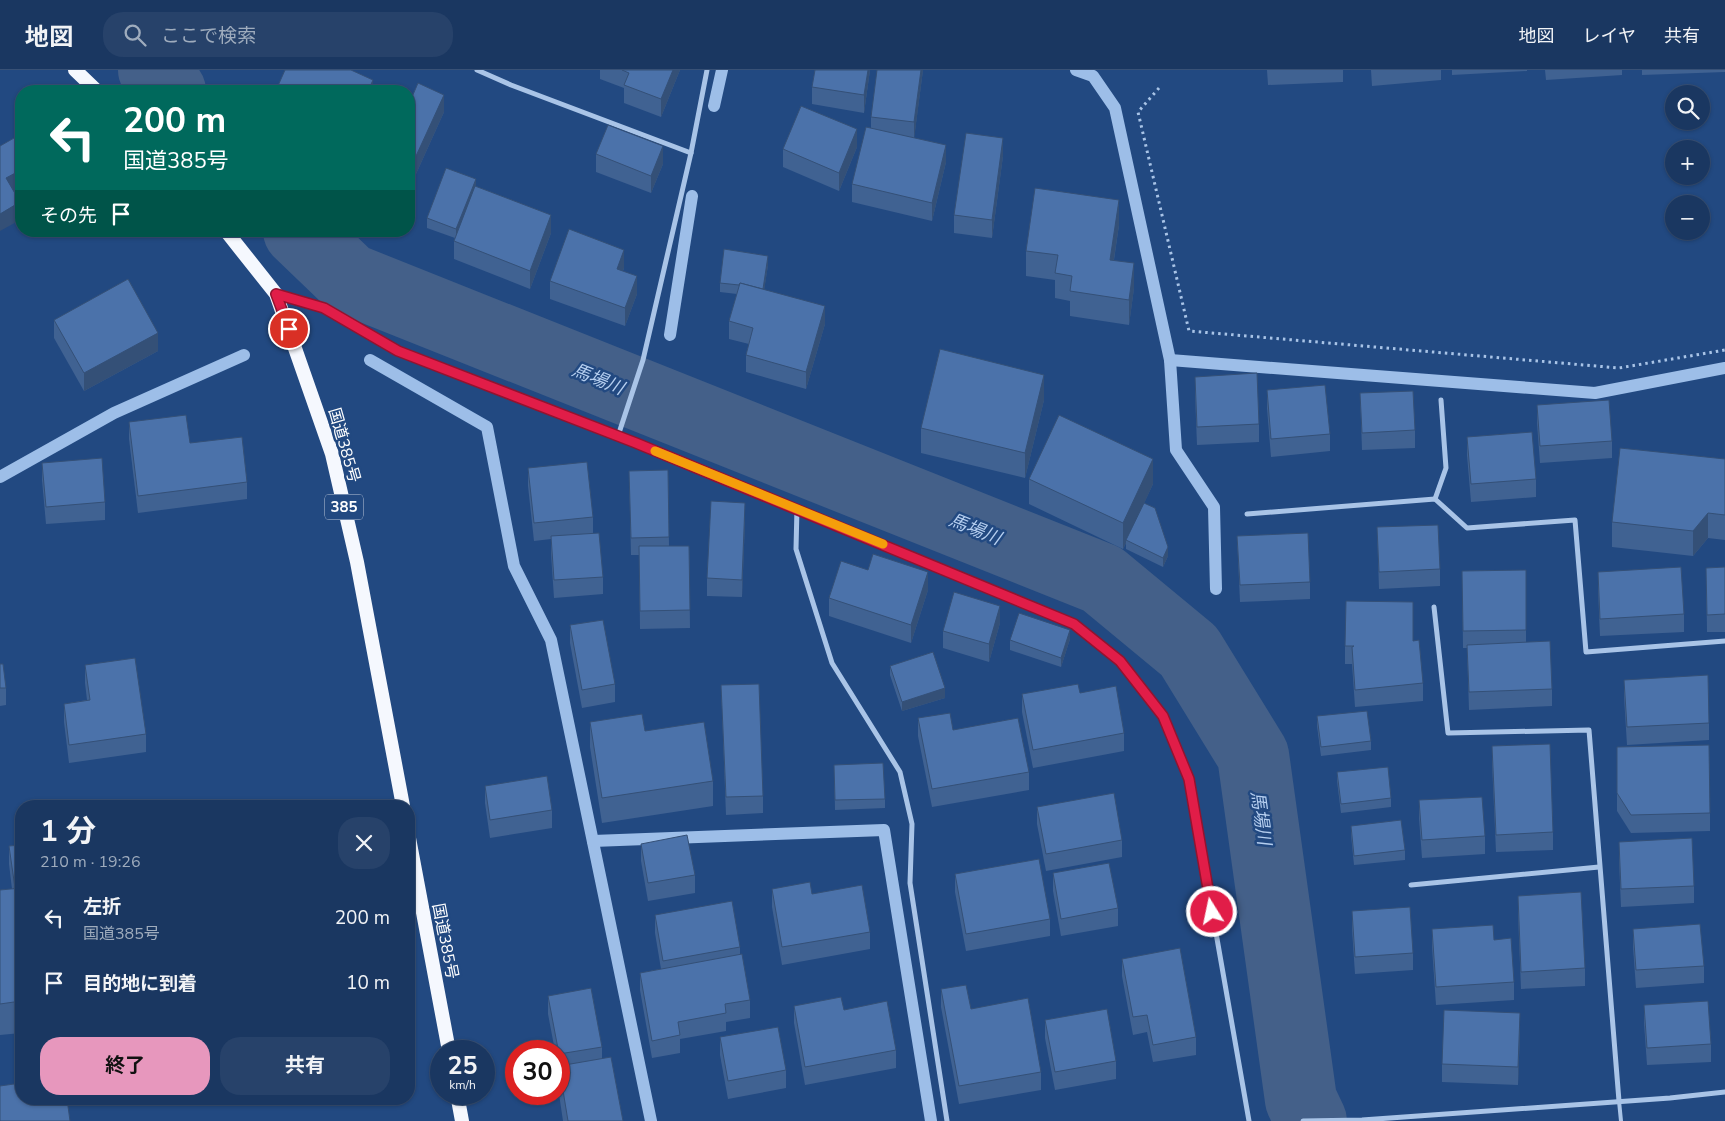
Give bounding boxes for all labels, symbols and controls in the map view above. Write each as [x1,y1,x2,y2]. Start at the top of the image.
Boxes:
search box [103,12,453,57]
text: 地図 [25,21,73,53]
icon: search [121,21,149,49]
text: ここで検索 [161,23,256,49]
text: 地図 [1519,24,1555,48]
text: レイヤ [1583,24,1636,48]
text: 共有 [1664,24,1700,48]
map controls [1665,85,1710,240]
button: search [1665,85,1710,130]
text: 200 m [123,97,226,144]
icon: left [40,105,105,170]
button: + [1665,140,1710,185]
text: 国道385号 [123,146,229,176]
button: − [1665,195,1710,240]
icon: arrive [107,200,135,228]
text: その先 [40,203,97,229]
pin [268,308,310,350]
icon: arrive [275,315,303,343]
water label: 馬場川 [568,358,629,401]
street label: 国道385号 [323,405,365,485]
road number: 385 [325,494,363,520]
water label: 馬場川 [945,508,1006,551]
water label: 馬場川 [1245,790,1277,848]
text: 1 分 [40,811,96,852]
button: close [338,817,390,869]
text: 210 m · 19:26 [40,851,141,873]
position arrow [1185,885,1237,937]
text: 左折 [83,894,121,920]
street label: 国道385号 [427,901,463,981]
icon: left [40,904,68,932]
text: 200 m [335,905,390,931]
text: 国道385号 [83,923,160,945]
icon: arrive [40,969,68,997]
text: 10 m [346,970,390,996]
text: 目的地に到着 [83,971,197,997]
button: 終了 [40,1037,210,1095]
button: 共有 [220,1037,390,1095]
speed limit sign: 30 [505,1040,570,1105]
text: 25 [447,1049,478,1083]
text: km/h [449,1077,476,1093]

